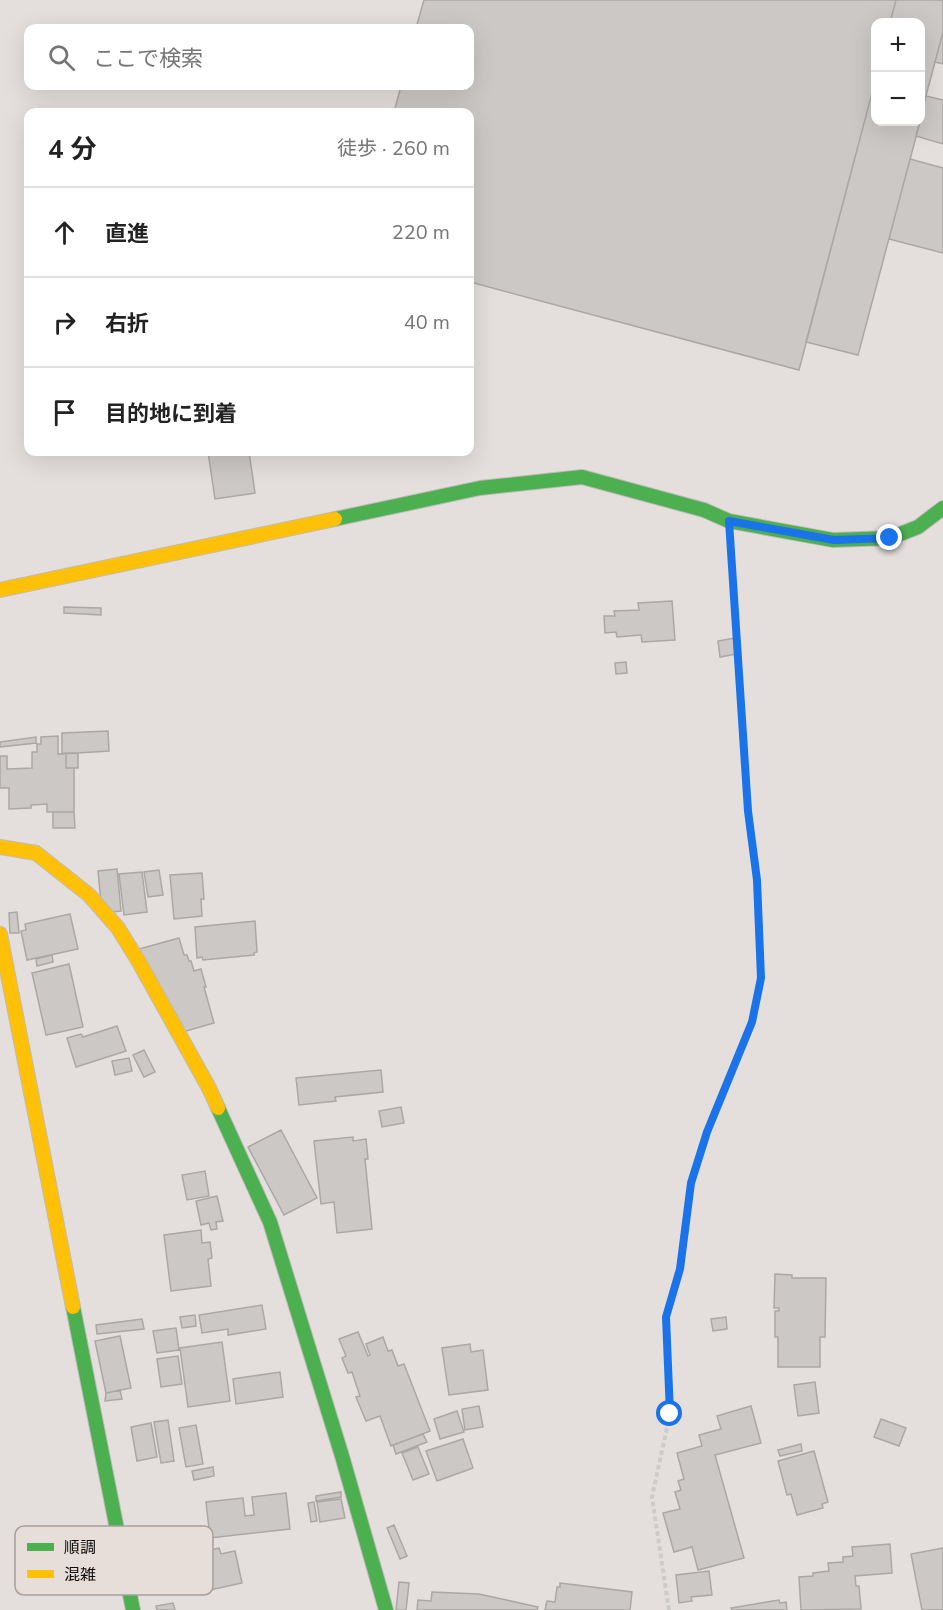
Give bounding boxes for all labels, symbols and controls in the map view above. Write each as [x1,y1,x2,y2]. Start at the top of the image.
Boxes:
map controls [871,18,925,126]
button: + [871,18,925,72]
search box [24,24,474,90]
icon: search [45,41,78,74]
text: ここで検索 [93,44,203,74]
button: − [871,72,925,126]
text: 4 分 [48,132,97,167]
text: 徒歩 · 260 m [337,135,450,162]
icon: ahead [48,216,81,249]
text: 直進 [105,219,149,249]
text: 220 m [392,219,450,246]
icon: right [48,306,81,339]
text: 右折 [105,309,149,339]
text: 40 m [404,309,450,336]
icon: arrive [48,396,81,429]
text: 目的地に到着 [105,399,237,429]
route end [876,524,902,550]
route start [656,1400,682,1426]
legend [15,1526,213,1595]
text: 順調 [64,1537,96,1559]
text: 混雑 [64,1564,96,1586]

